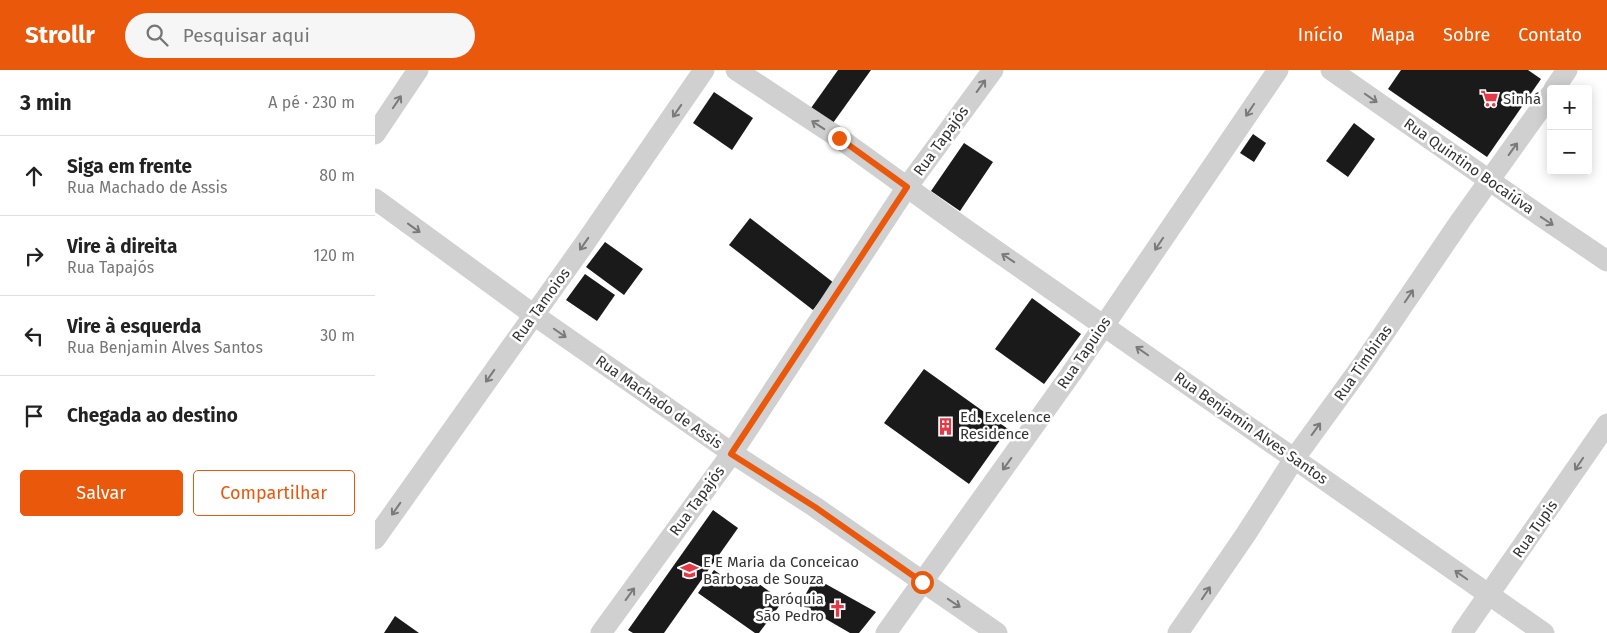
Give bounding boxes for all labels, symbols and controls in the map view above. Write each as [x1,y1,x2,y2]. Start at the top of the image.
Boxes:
search box [125,13,475,58]
text: Strollr [25,21,95,49]
icon: search [143,21,171,49]
text: Pesquisar aqui [183,24,310,47]
text: Início [1298,24,1343,46]
text: Mapa [1371,24,1415,46]
text: Sobre [1443,24,1490,46]
text: Contato [1518,24,1582,46]
one-way arrow [976,79,986,93]
map controls [1547,85,1592,175]
button: + [1547,85,1592,130]
supermarket icon: Sinhá [1479,89,1499,109]
text: 3 min [20,90,72,116]
place label: Sinhá [1503,90,1541,108]
text: A pé · 230 m [268,93,355,112]
one-way arrow [1364,93,1378,103]
one-way arrow [391,95,402,109]
one-way arrow [1245,102,1255,116]
one-way arrow [672,103,682,117]
street label: Rua Tapajós [910,103,972,179]
street label: Rua Quintino Bocaiúva [1401,114,1537,218]
one-way arrow [811,119,825,130]
route end [828,127,851,150]
button: − [1547,130,1592,175]
one-way arrow [1508,142,1518,156]
text: Siga em frente [67,155,192,178]
icon: ahead [20,162,48,190]
text: 80 m [319,166,355,185]
text: Rua Machado de Assis [67,178,227,197]
one-way arrow [1540,216,1554,226]
one-way arrow [407,222,420,233]
text: Vire à direita [67,235,177,258]
one-way arrow [579,237,590,250]
one-way arrow [1154,237,1164,251]
icon: right [20,242,48,270]
text: 120 m [313,246,355,265]
one-way arrow [1001,253,1015,263]
text: Rua Tapajós [67,258,154,277]
street label: Rua Tamoios [508,265,574,345]
one-way arrow [1404,289,1414,303]
street label: Rua Tapuios [1053,314,1115,392]
text: Vire à esquerda [67,315,201,338]
icon: left [20,322,48,350]
street label: Rua Timbiras [1330,322,1396,404]
text: 30 m [320,326,355,345]
one-way arrow [553,328,567,338]
text: Rua Benjamin Alves Santos [67,338,263,357]
one-way arrow [1135,346,1149,356]
street label: Rua Machado de Assis [592,351,726,453]
street label: Rua Benjamin Alves Santos [1171,368,1331,488]
one-way arrow [485,369,495,383]
icon: arrive [20,402,48,430]
text: Chegada ao destino [67,404,238,427]
place label: Ed. Excelence Residence [960,408,1051,443]
building icon: Ed. Excelence Residence [936,416,956,436]
one-way arrow [1311,422,1321,436]
one-way arrow [1001,457,1012,471]
one-way arrow [1574,457,1584,471]
street label: Rua Tapajós [666,463,728,539]
button: Salvar [20,470,183,516]
button: Compartilhar [193,470,355,516]
street label: Rua Tupis [1509,497,1561,561]
one-way arrow [391,502,401,516]
place label: E E Maria da Conceicao Barbosa de Souza [703,553,859,588]
school or university icon: E E Maria da Conceicao Barbosa de Souza [679,561,699,581]
one-way arrow [1454,570,1468,580]
route start [911,571,934,594]
one-way arrow [1200,586,1211,600]
one-way arrow [625,587,635,601]
place label: Paróquia São Pedro [755,590,824,625]
church icon: Paróquia São Pedro [828,598,848,618]
one-way arrow [947,598,961,608]

